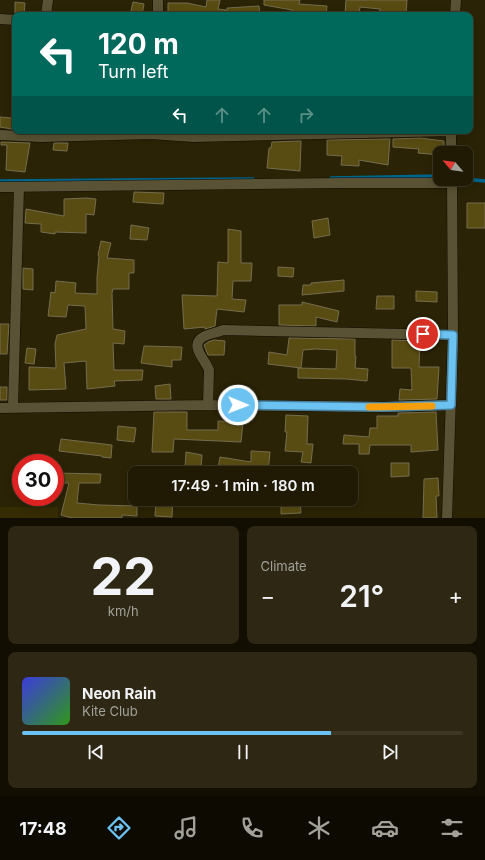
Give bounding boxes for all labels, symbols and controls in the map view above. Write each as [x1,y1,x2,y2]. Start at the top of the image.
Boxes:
text: 120 m [98,27,179,61]
icon: left [32,28,84,80]
text: Turn left [98,61,168,82]
icon: left [169,104,191,126]
icon: ahead [211,104,233,126]
icon: ahead [253,104,275,126]
icon: right [295,104,317,126]
north arrow [433,146,473,186]
map controls [433,146,473,186]
pin [406,317,440,351]
icon: arrive [412,323,434,345]
position arrow [217,384,259,426]
speed limit sign: 30 [12,454,64,506]
text: 17:49 · 1 min · 180 m [171,476,315,495]
text: 22 [90,545,156,608]
text: Climate [261,558,307,574]
text: 21° [339,578,384,614]
text: − [261,583,275,609]
text: + [448,583,463,609]
text: km/h [108,603,139,619]
text: Neon Rain [82,684,156,703]
text: Kite Club [82,703,138,719]
icon: previous [85,741,107,763]
icon: pause [232,741,254,763]
icon: next [379,741,401,763]
icon: directions [105,814,133,842]
icon: music [172,814,200,842]
icon: phone [238,814,266,842]
icon: climate [305,814,333,842]
icon: car [371,814,399,842]
icon: filters [438,814,466,842]
text: 17:48 [19,818,67,839]

